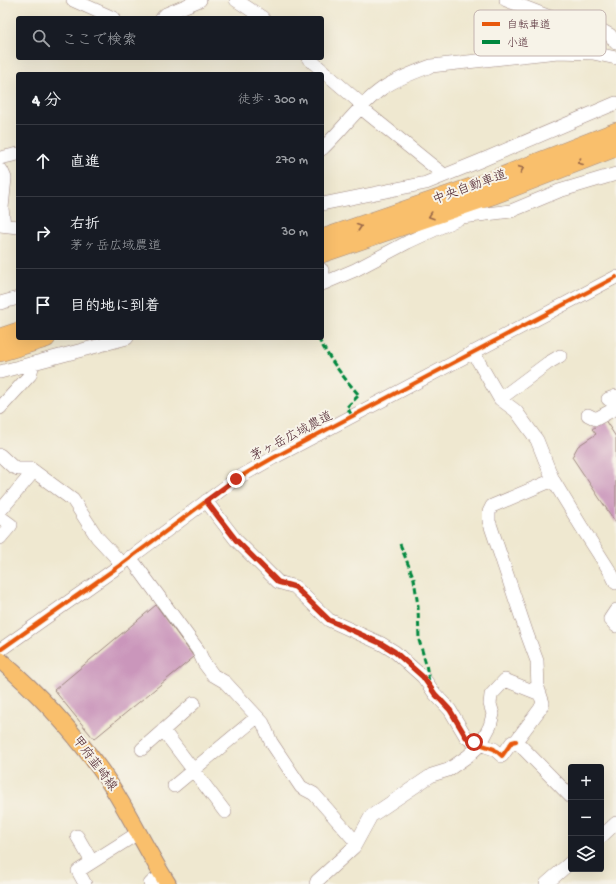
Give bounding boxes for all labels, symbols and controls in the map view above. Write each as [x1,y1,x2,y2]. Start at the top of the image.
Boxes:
legend [474,10,606,56]
search box [16,16,324,60]
text: 自転車道 [507,19,551,32]
icon: search [30,27,52,49]
text: ここで検索 [62,32,137,50]
text: 小道 [507,37,529,50]
text: 4 分 [32,92,61,112]
text: 徒歩 · 300 m [238,93,308,108]
icon: ahead [32,150,54,172]
text: 270 m [275,153,308,168]
text: 直進 [70,154,100,172]
one-way arrow [576,157,583,165]
one-way arrow [518,166,525,174]
street label: 中央自動車道 [431,168,509,208]
one-way arrow [428,212,435,220]
text: 右折 [70,216,100,234]
icon: right [32,222,54,244]
one-way arrow [355,223,362,231]
text: 30 m [282,225,308,240]
text: 茅ヶ岳広域農道 [70,239,161,254]
icon: arrive [32,294,54,316]
text: 目的地に到着 [70,298,160,316]
street label: 茅ヶ岳広域農道 [248,409,336,465]
route end [227,470,245,488]
street label: 甲府韮崎線 [68,733,121,795]
route start [465,733,483,751]
map controls [568,764,604,872]
button: + [568,764,604,800]
button: − [568,800,604,836]
button: layers [568,836,604,872]

